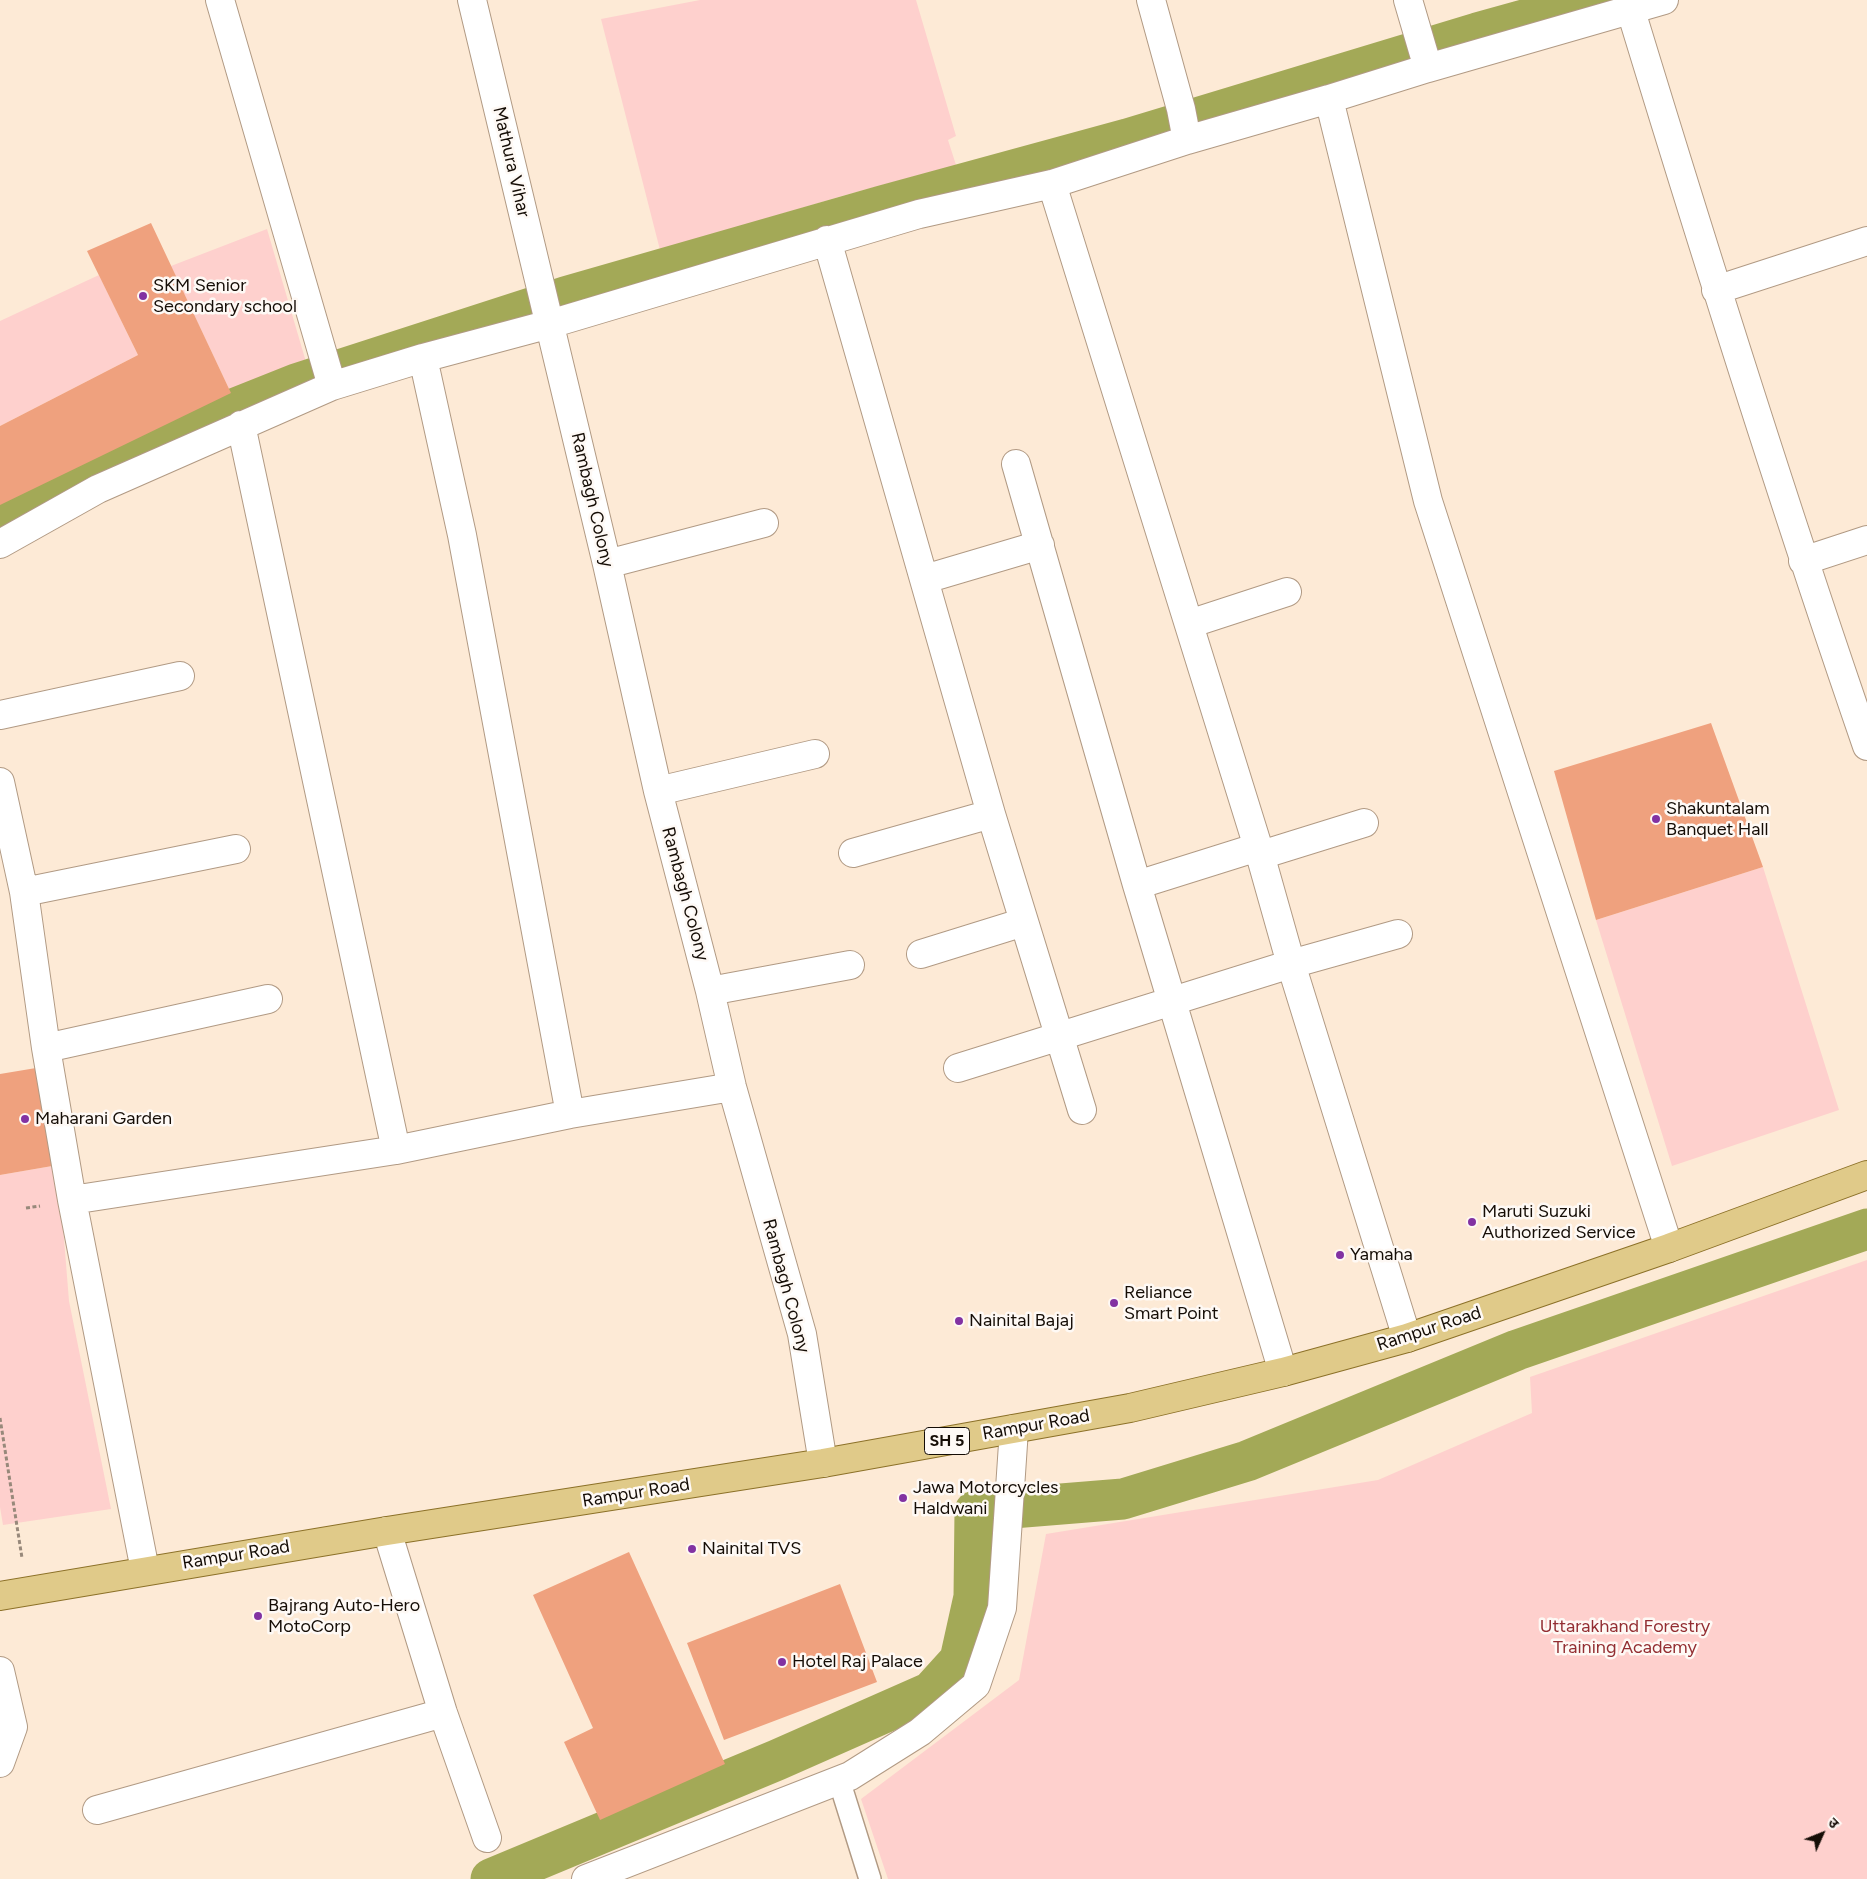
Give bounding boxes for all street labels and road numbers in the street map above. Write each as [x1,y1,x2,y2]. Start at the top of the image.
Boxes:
street label: Mathura Vihar [488,105,534,219]
street label: Rambagh Colony [566,430,618,570]
street label: Rambagh Colony [657,825,713,963]
street label: Rambagh Colony [758,1217,814,1355]
street label: Rampur Road [1374,1302,1484,1356]
street label: Rampur Road [981,1405,1091,1445]
road number: SH 5 [924,1428,970,1454]
street label: Rampur Road [581,1474,691,1512]
street label: Rampur Road [181,1536,291,1574]

